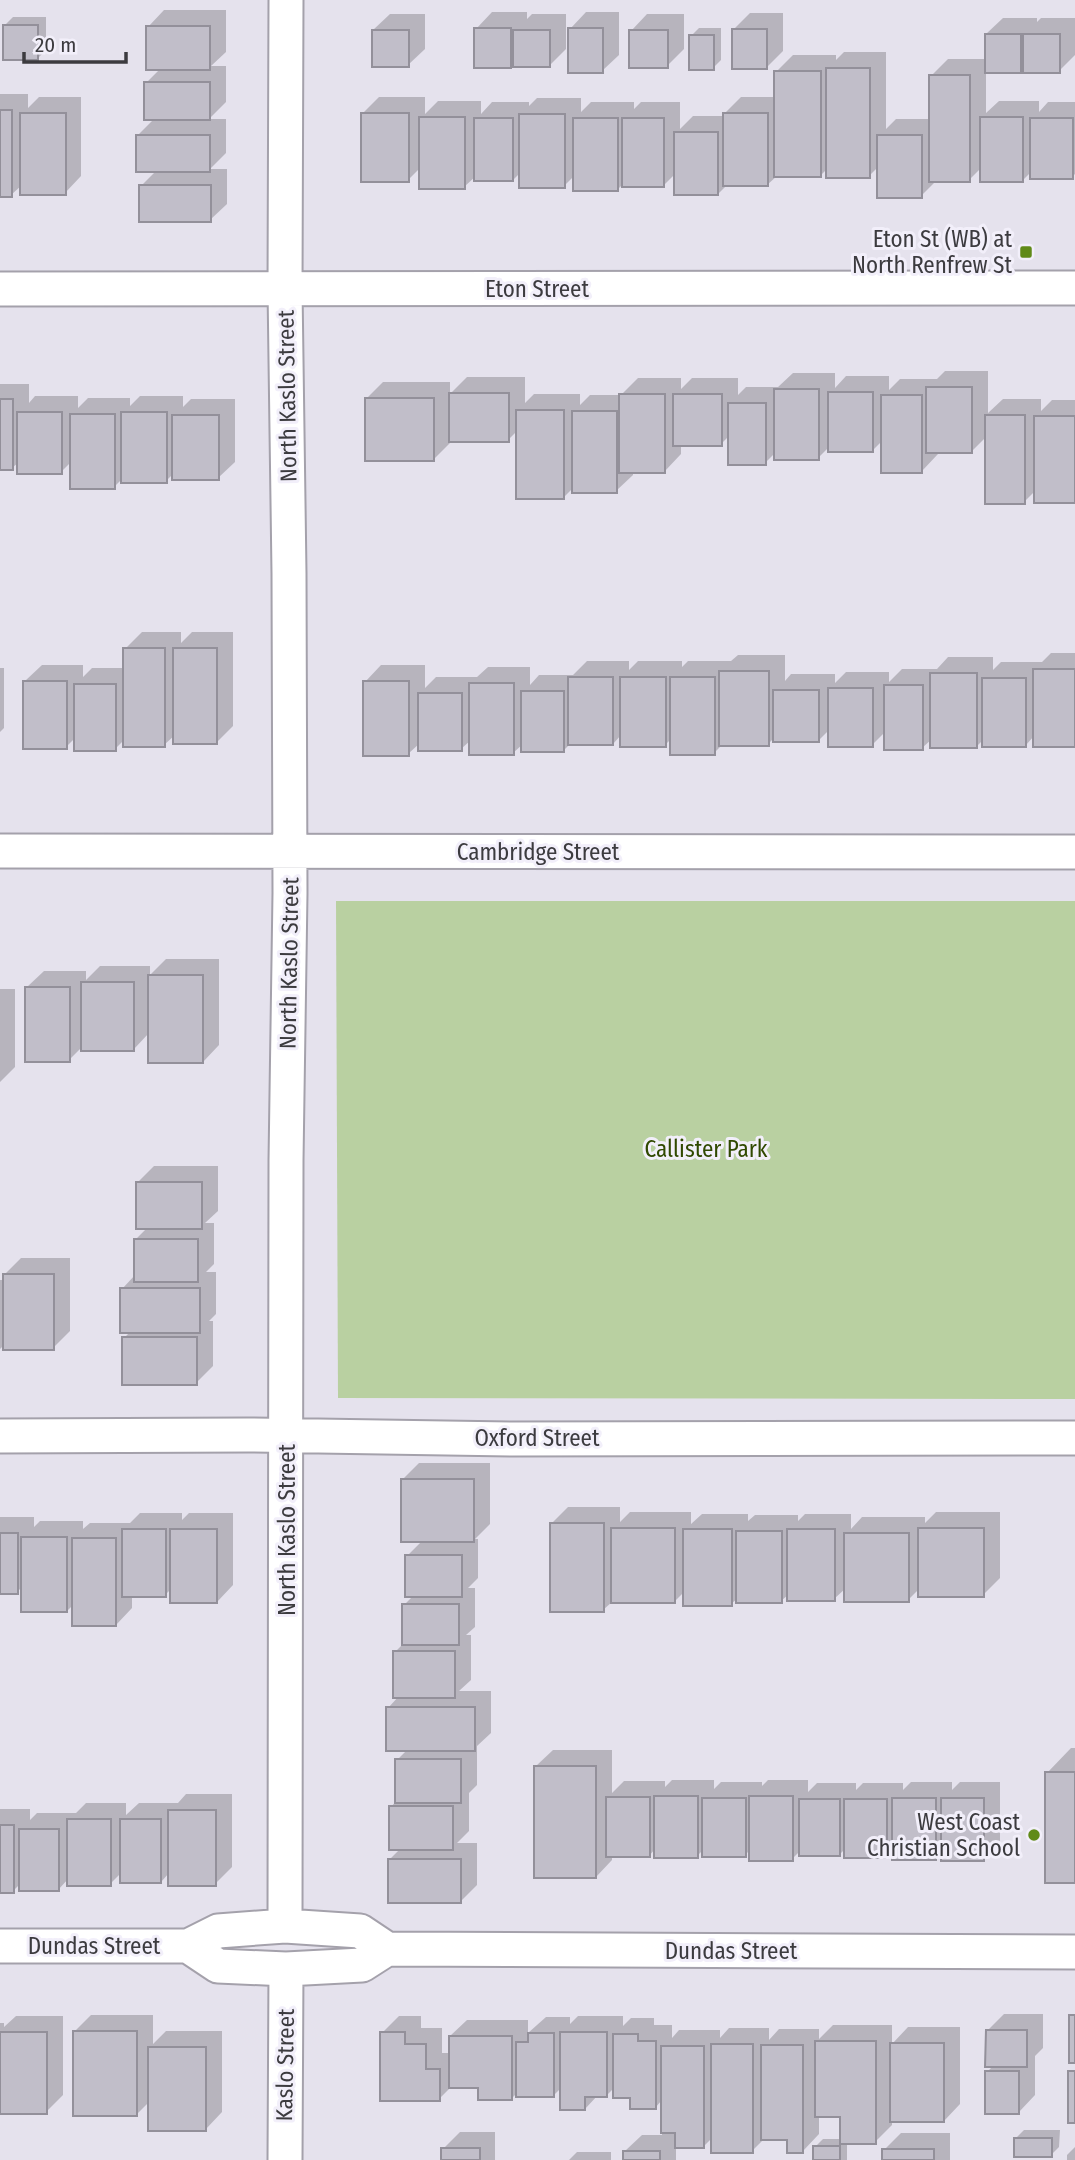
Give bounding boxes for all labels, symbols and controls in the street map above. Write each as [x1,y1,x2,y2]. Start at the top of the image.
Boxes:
scale bar [24,21,126,65]
text: 20 m [35,32,76,58]
place label: Eton St (WB) at North Renfrew St [852,225,1012,279]
marker: Eton St (WB) at North Renfrew St [1018,244,1034,260]
street label: Eton Street [485,275,589,303]
street label: North Kaslo Street [271,309,302,482]
street label: Cambridge Street [457,838,620,866]
street label: North Kaslo Street [274,876,305,1049]
park label: Callister Park [644,1135,768,1163]
street label: Oxford Street [475,1424,600,1452]
street label: North Kaslo Street [273,1443,301,1616]
place label: West Coast Christian School [867,1808,1020,1862]
marker: West Coast Christian School [1026,1827,1042,1843]
street label: Dundas Street [28,1932,161,1960]
street label: Dundas Street [665,1937,798,1965]
street label: Kaslo Street [270,2008,300,2122]

